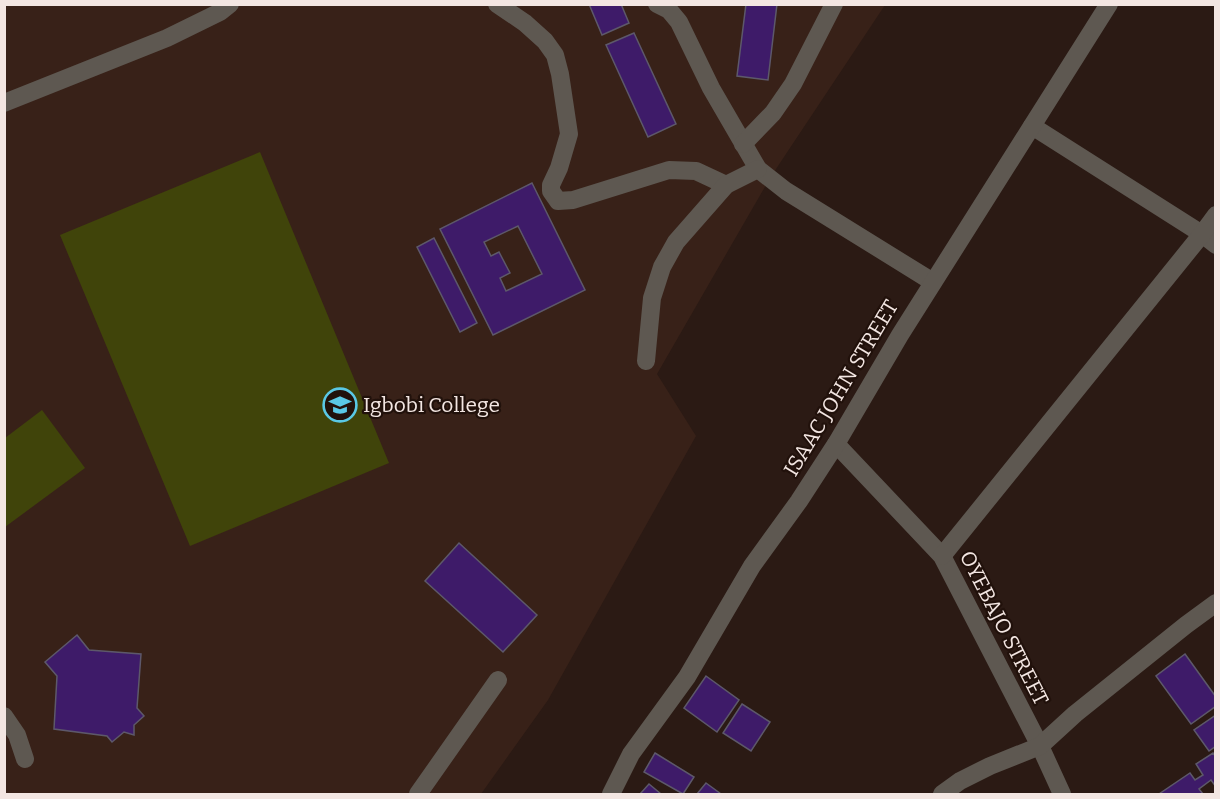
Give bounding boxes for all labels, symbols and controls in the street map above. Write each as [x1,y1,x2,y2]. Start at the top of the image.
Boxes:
street label: ISAAC JOHN STREET [778,295,904,481]
school or university icon: Igbobi College [322,387,358,423]
place label: Igbobi College [363,392,500,418]
street label: OYEBAJO STREET [954,546,1054,710]

